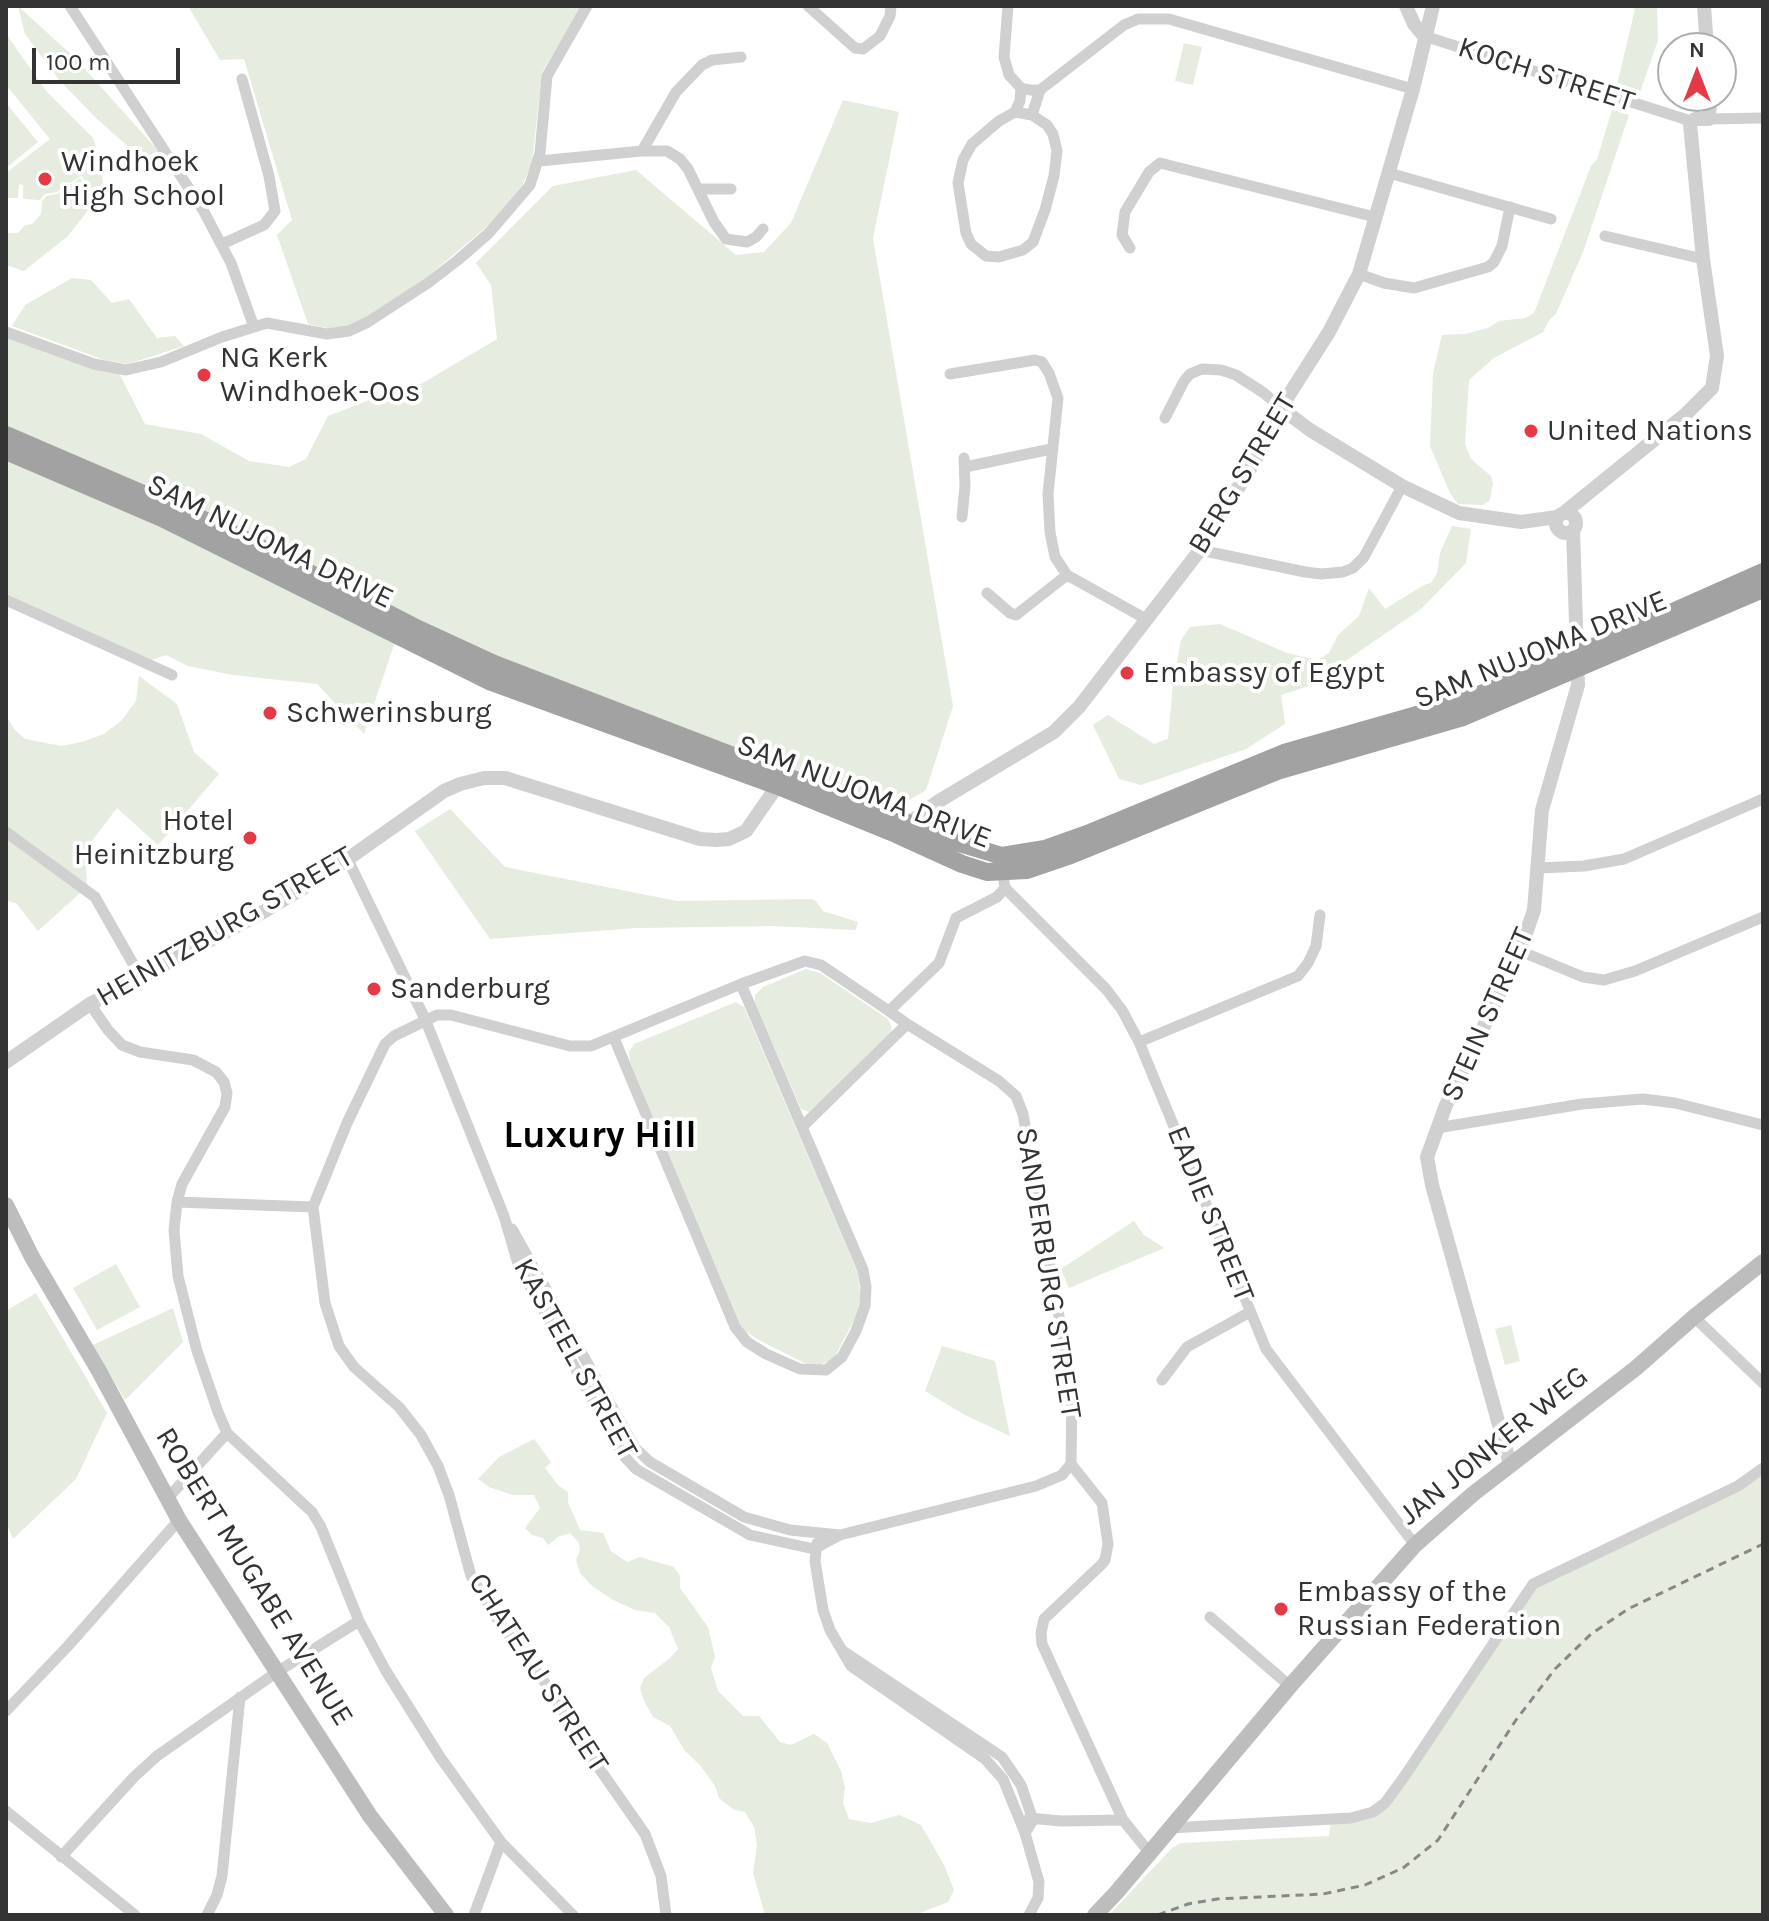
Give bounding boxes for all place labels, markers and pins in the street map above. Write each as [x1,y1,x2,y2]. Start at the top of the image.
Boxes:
place label: Windhoek High School [61,144,225,214]
marker: Windhoek High School [36,170,54,188]
place label: NG Kerk Windhoek-Oos [220,340,420,410]
marker: NG Kerk Windhoek-Oos [195,366,213,384]
place label: United Nations [1547,413,1753,449]
marker: United Nations [1522,422,1540,440]
place label: Embassy of Egypt [1143,655,1385,691]
marker: Embassy of Egypt [1118,664,1136,682]
place label: Schwerinsburg [286,695,492,731]
marker: Schwerinsburg [261,704,279,722]
place label: Hotel Heinitzburg [74,803,234,874]
marker: Hotel Heinitzburg [241,829,259,847]
place label: Sanderburg [390,971,550,1007]
marker: Sanderburg [365,980,383,998]
place label: Embassy of the Russian Federation [1297,1574,1561,1644]
marker: Embassy of the Russian Federation [1272,1600,1290,1618]

